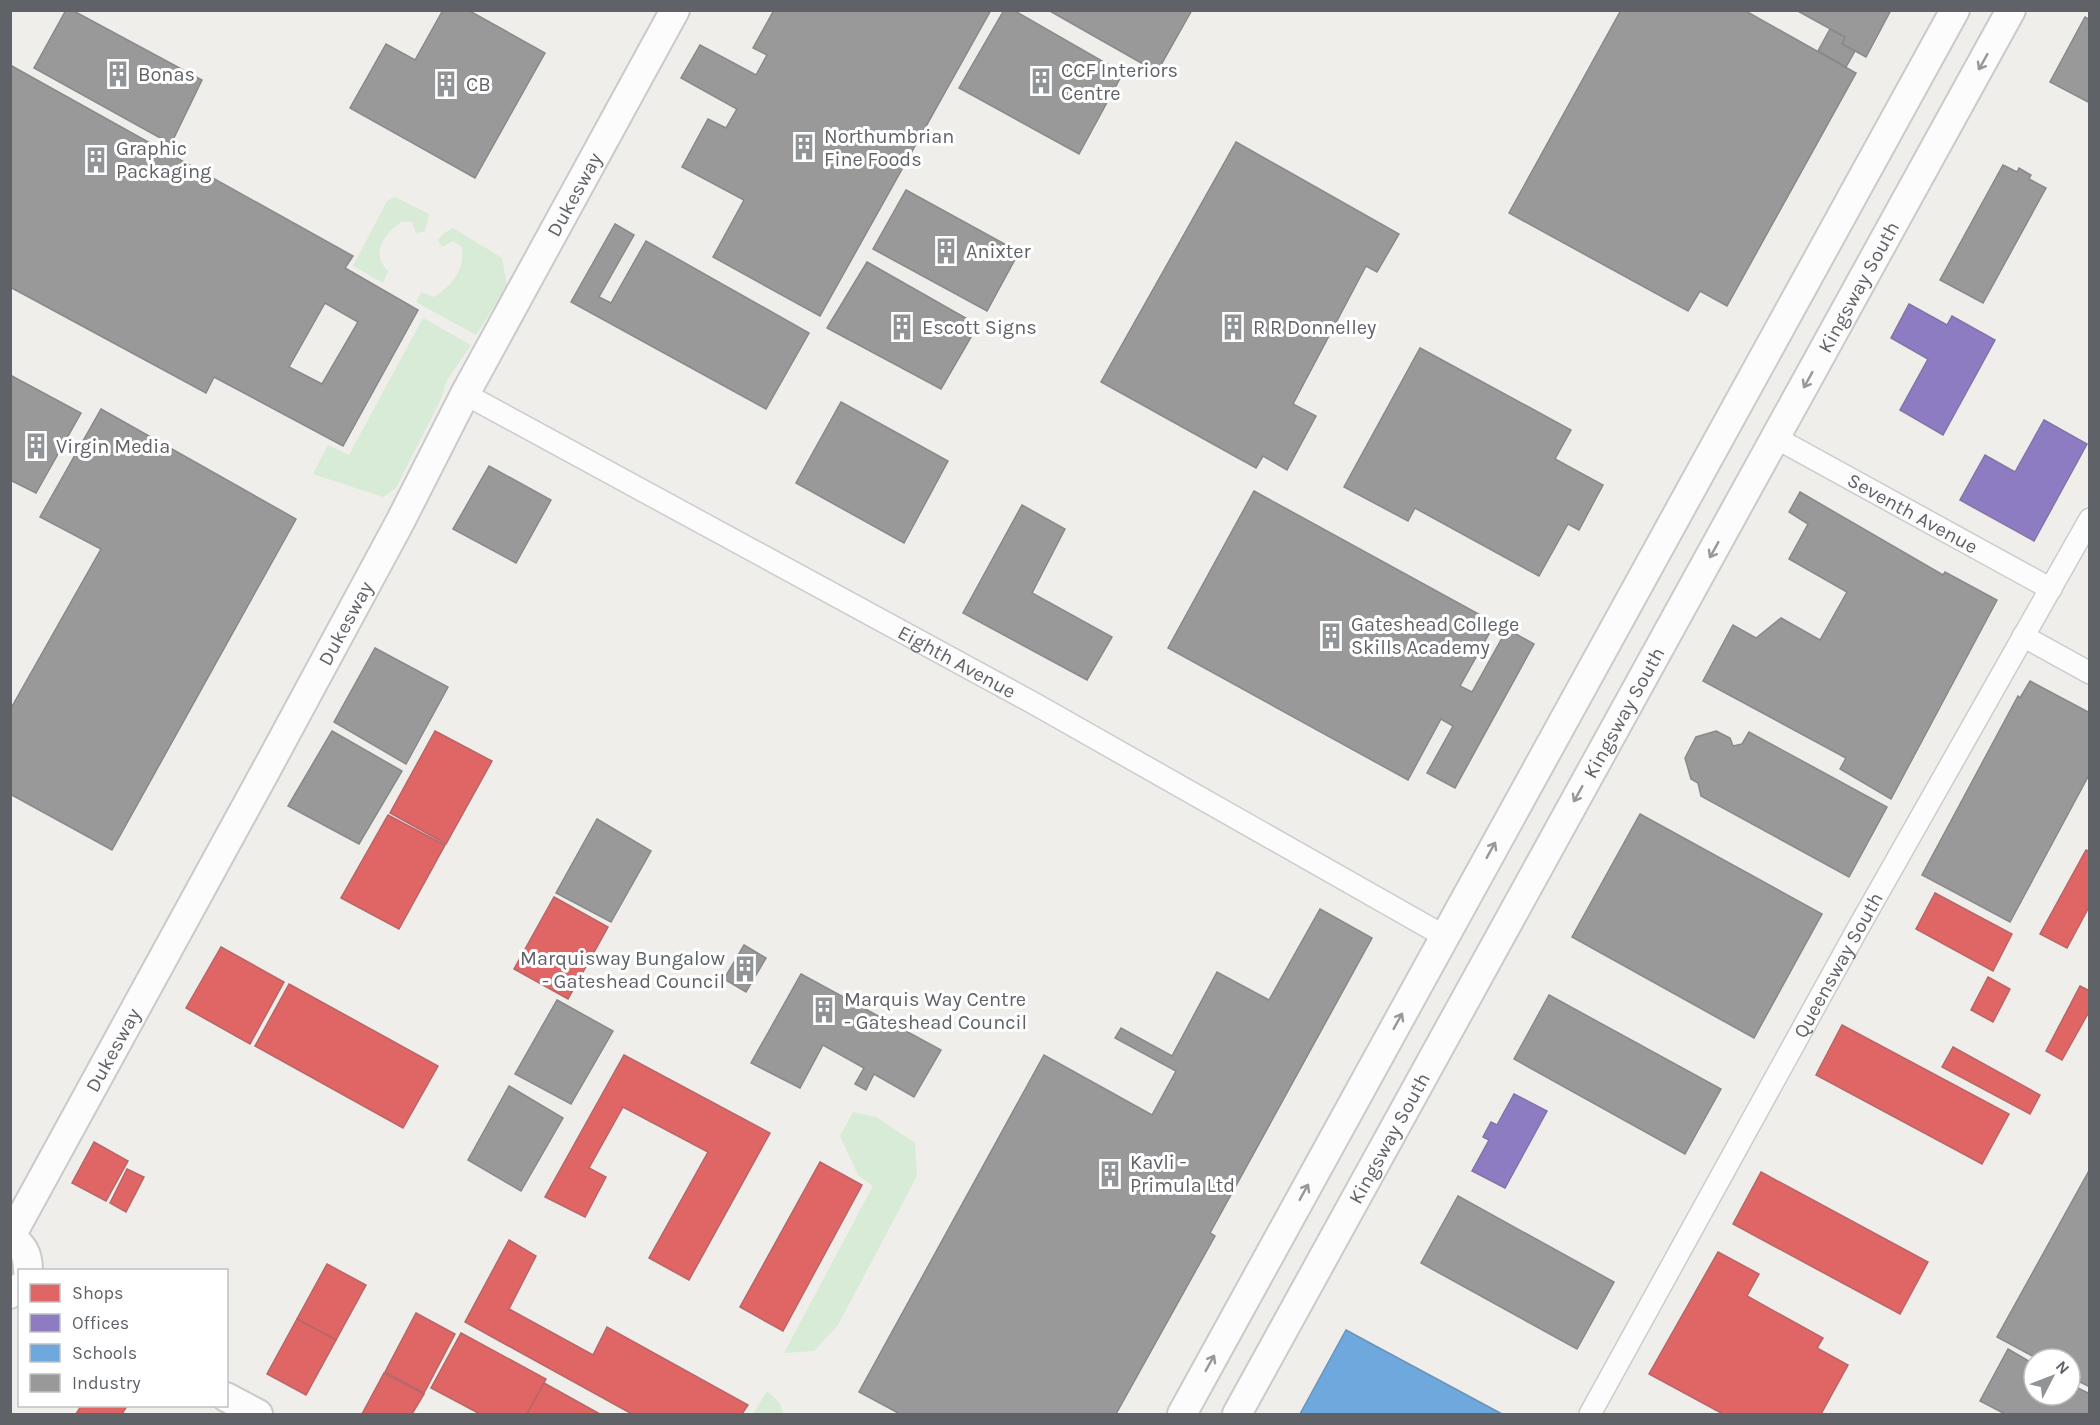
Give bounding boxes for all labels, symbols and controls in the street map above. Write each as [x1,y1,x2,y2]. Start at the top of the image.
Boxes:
one-way arrow [1977,53,1989,70]
building icon: Bonas [103,59,133,89]
place label: CCF Interiors Centre [1061,59,1178,105]
place label: Bonas [138,63,195,86]
building icon: CCF Interiors Centre [1026,66,1056,96]
building icon: CB [431,69,461,99]
place label: CB [466,73,491,96]
place label: Northumbrian Fine Foods [824,125,954,171]
building icon: Northumbrian Fine Foods [789,132,819,162]
place label: Graphic Packaging [116,137,211,183]
building icon: Graphic Packaging [81,145,111,175]
street label: Dukesway [542,149,606,241]
street label: Kingsway South [1813,217,1904,357]
building icon: Anixter [931,236,961,266]
place label: Anixter [966,240,1032,263]
building icon: Escott Signs [887,312,917,342]
building icon: R R Donnelley [1218,312,1248,342]
place label: Escott Signs [922,316,1037,339]
place label: R R Donnelley [1253,316,1376,339]
one-way arrow [1802,371,1814,388]
building icon: Virgin Media [21,431,51,461]
place label: Virgin Media [56,435,170,458]
street label: Seventh Avenue [1844,468,1982,558]
one-way arrow [1708,541,1719,559]
street label: Dukesway [313,577,377,669]
place label: Gateshead College Skills Academy [1351,613,1519,659]
street label: Eighth Avenue [894,620,1020,703]
building icon: Gateshead College Skills Academy [1316,621,1346,651]
street label: Kingsway South [1578,643,1669,782]
one-way arrow [1572,785,1583,803]
one-way arrow [1485,842,1497,859]
street label: Queensway South [1788,888,1888,1042]
place label: Marquisway Bungalow - Gateshead Council [520,947,725,993]
building icon: Marquisway Bungalow - Gateshead Council [730,954,760,984]
place label: Marquis Way Centre - Gateshead Council [844,988,1027,1034]
building icon: Marquis Way Centre - Gateshead Council [809,995,839,1025]
street label: Dukesway [81,1004,145,1096]
one-way arrow [1392,1013,1404,1030]
street label: Kingsway South [1344,1069,1434,1208]
place label: Kavli - Primula Ltd [1130,1151,1235,1197]
building icon: Kavli - Primula Ltd [1095,1159,1125,1189]
one-way arrow [1298,1184,1310,1201]
legend [18,1269,228,1407]
text: Shops [72,1282,124,1304]
text: Offices [72,1312,129,1334]
text: Schools [72,1342,137,1364]
north arrow [2022,1347,2082,1407]
one-way arrow [1204,1355,1216,1372]
text: N [2052,1357,2074,1378]
text: Industry [72,1372,141,1394]

